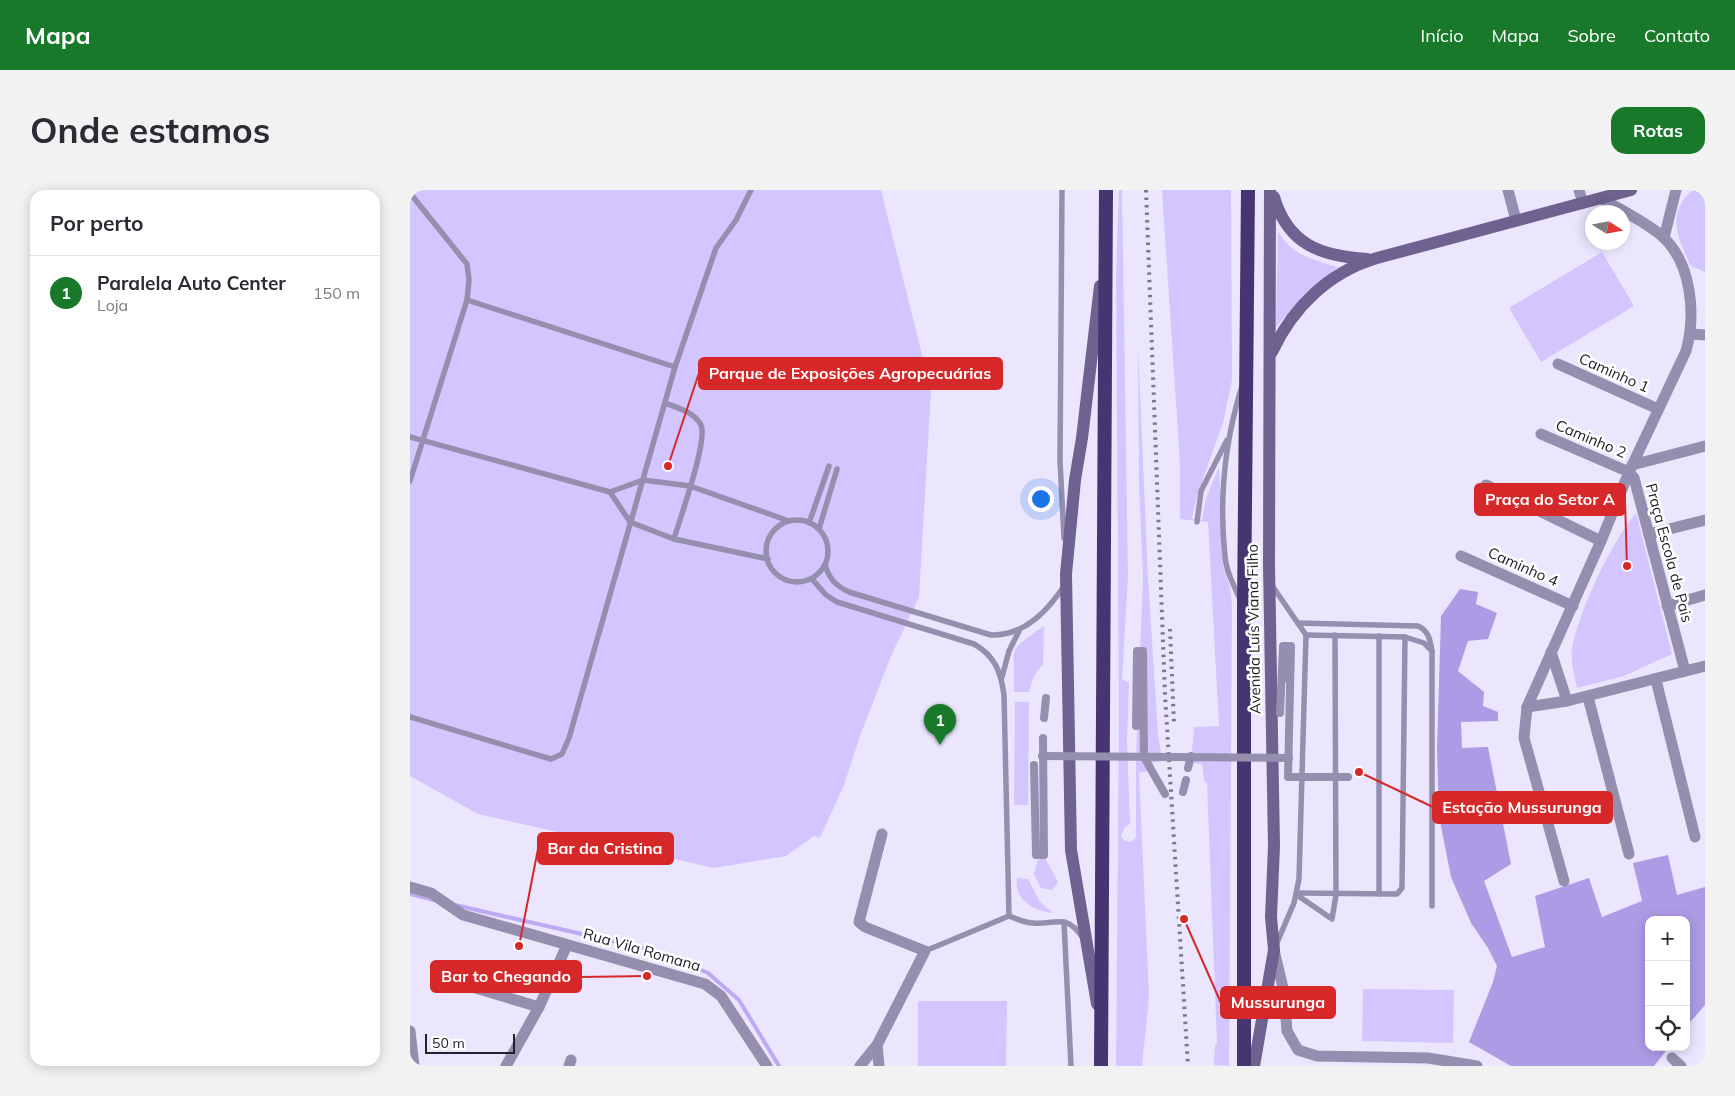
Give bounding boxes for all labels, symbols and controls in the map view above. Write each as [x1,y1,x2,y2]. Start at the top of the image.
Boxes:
text: Mapa [25,20,91,50]
text: Início [1421,24,1464,47]
text: Mapa [1492,24,1539,47]
text: Sobre [1567,24,1616,47]
text: Contato [1644,24,1710,47]
button: Rotas [1611,107,1705,154]
text: Onde estamos [30,108,270,152]
north arrow [1585,205,1630,250]
text: Por perto [50,210,144,236]
text: Paralela Auto Center [97,271,286,295]
text: 1 [61,283,71,303]
text: 150 m [313,283,360,303]
text: Loja [97,295,128,315]
street label: Caminho 1 [1576,349,1652,396]
callout: Parque de Exposições Agropecuárias [699,358,1002,389]
text: Parque de Exposições Agropecuárias [709,363,991,383]
street label: Caminho 2 [1553,415,1629,462]
street label: Praça Escola de Pais [1642,481,1697,625]
callout: Praça do Setor A [1475,484,1625,515]
your location [1028,486,1054,512]
text: Praça do Setor A [1485,489,1615,509]
street label: Caminho 4 [1485,543,1561,590]
street label: Avenida Luís Viana Filho [1243,544,1264,714]
pin: 1 [924,704,956,745]
callout: Estação Mussurunga [1433,792,1612,823]
text: Estação Mussurunga [1442,797,1602,817]
callout: Bar da Cristina [538,833,673,864]
text: Bar da Cristina [547,838,663,858]
map controls [1645,916,1690,1051]
button: + [1645,916,1690,961]
street label: Rua Vila Romana [581,924,703,975]
callout: Bar to Chegando [431,961,581,992]
button: − [1645,961,1690,1006]
text: Bar to Chegando [441,966,571,986]
callout: Mussurunga [1221,987,1335,1018]
text: Mussurunga [1231,992,1325,1012]
button: locate [1645,1006,1690,1051]
scale bar [425,1031,515,1054]
text: 50 m [432,1034,465,1052]

